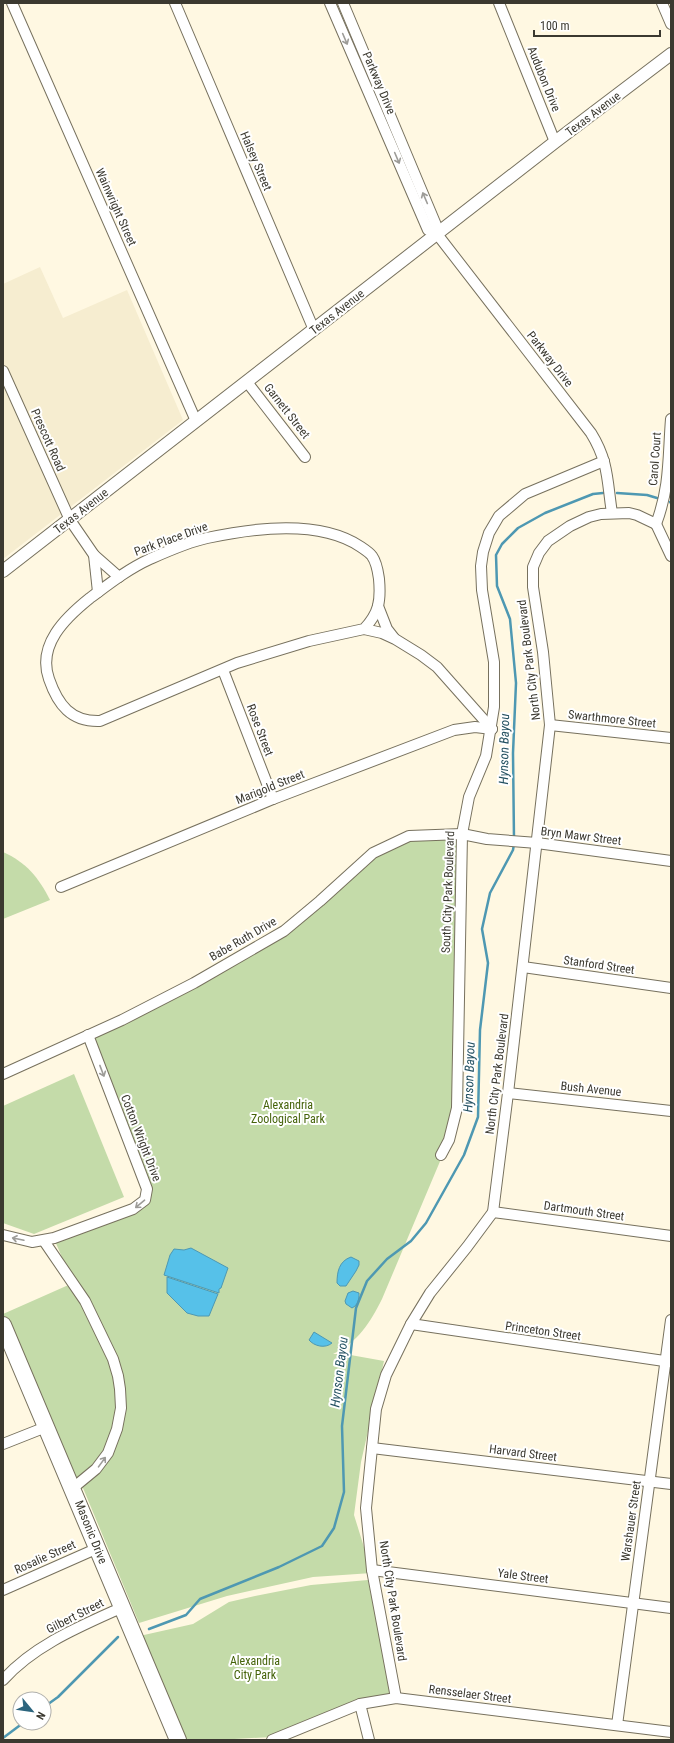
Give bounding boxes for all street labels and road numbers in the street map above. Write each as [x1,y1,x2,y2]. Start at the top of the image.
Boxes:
street label: Audubon Drive [525,44,564,114]
street label: Parkway Drive [360,50,399,117]
street label: Texas Avenue [563,89,623,139]
street label: Halsey Street [237,129,275,193]
street label: Wainwright Street [93,166,140,248]
street label: Texas Avenue [307,286,367,338]
street label: Parkway Drive [524,328,576,390]
street label: Garnett Street [261,381,313,442]
street label: Prescott Road [28,407,68,473]
street label: Carol Court [646,431,664,486]
street label: Texas Avenue [51,485,111,537]
street label: Park Place Drive [132,519,210,559]
street label: North City Park Boulevard [515,599,543,721]
street label: Rose Street [244,702,276,758]
street label: Swarthmore Street [567,707,657,731]
street label: Marigold Street [234,767,307,807]
street label: Bryn Mawr Street [540,824,622,848]
street label: South City Park Boulevard [439,831,457,953]
street label: Babe Ruth Drive [207,914,279,964]
street label: Stanford Street [563,953,636,977]
street label: North City Park Boulevard [483,1013,511,1135]
street label: Bush Avenue [560,1079,622,1099]
street label: Cotton Wright Drive [118,1093,164,1184]
street label: Dartmouth Street [543,1198,626,1224]
street label: Princeton Street [504,1319,582,1343]
street label: Harvard Street [488,1442,558,1464]
street label: Warshauer Street [618,1479,644,1562]
street label: Masonic Drive [72,1498,110,1566]
street label: Rosalie Street [12,1537,78,1577]
street label: North City Park Boulevard [377,1540,409,1662]
street label: Yale Street [497,1566,550,1586]
street label: Gilbert Street [44,1595,106,1636]
street label: Rensselaer Street [428,1682,512,1706]

